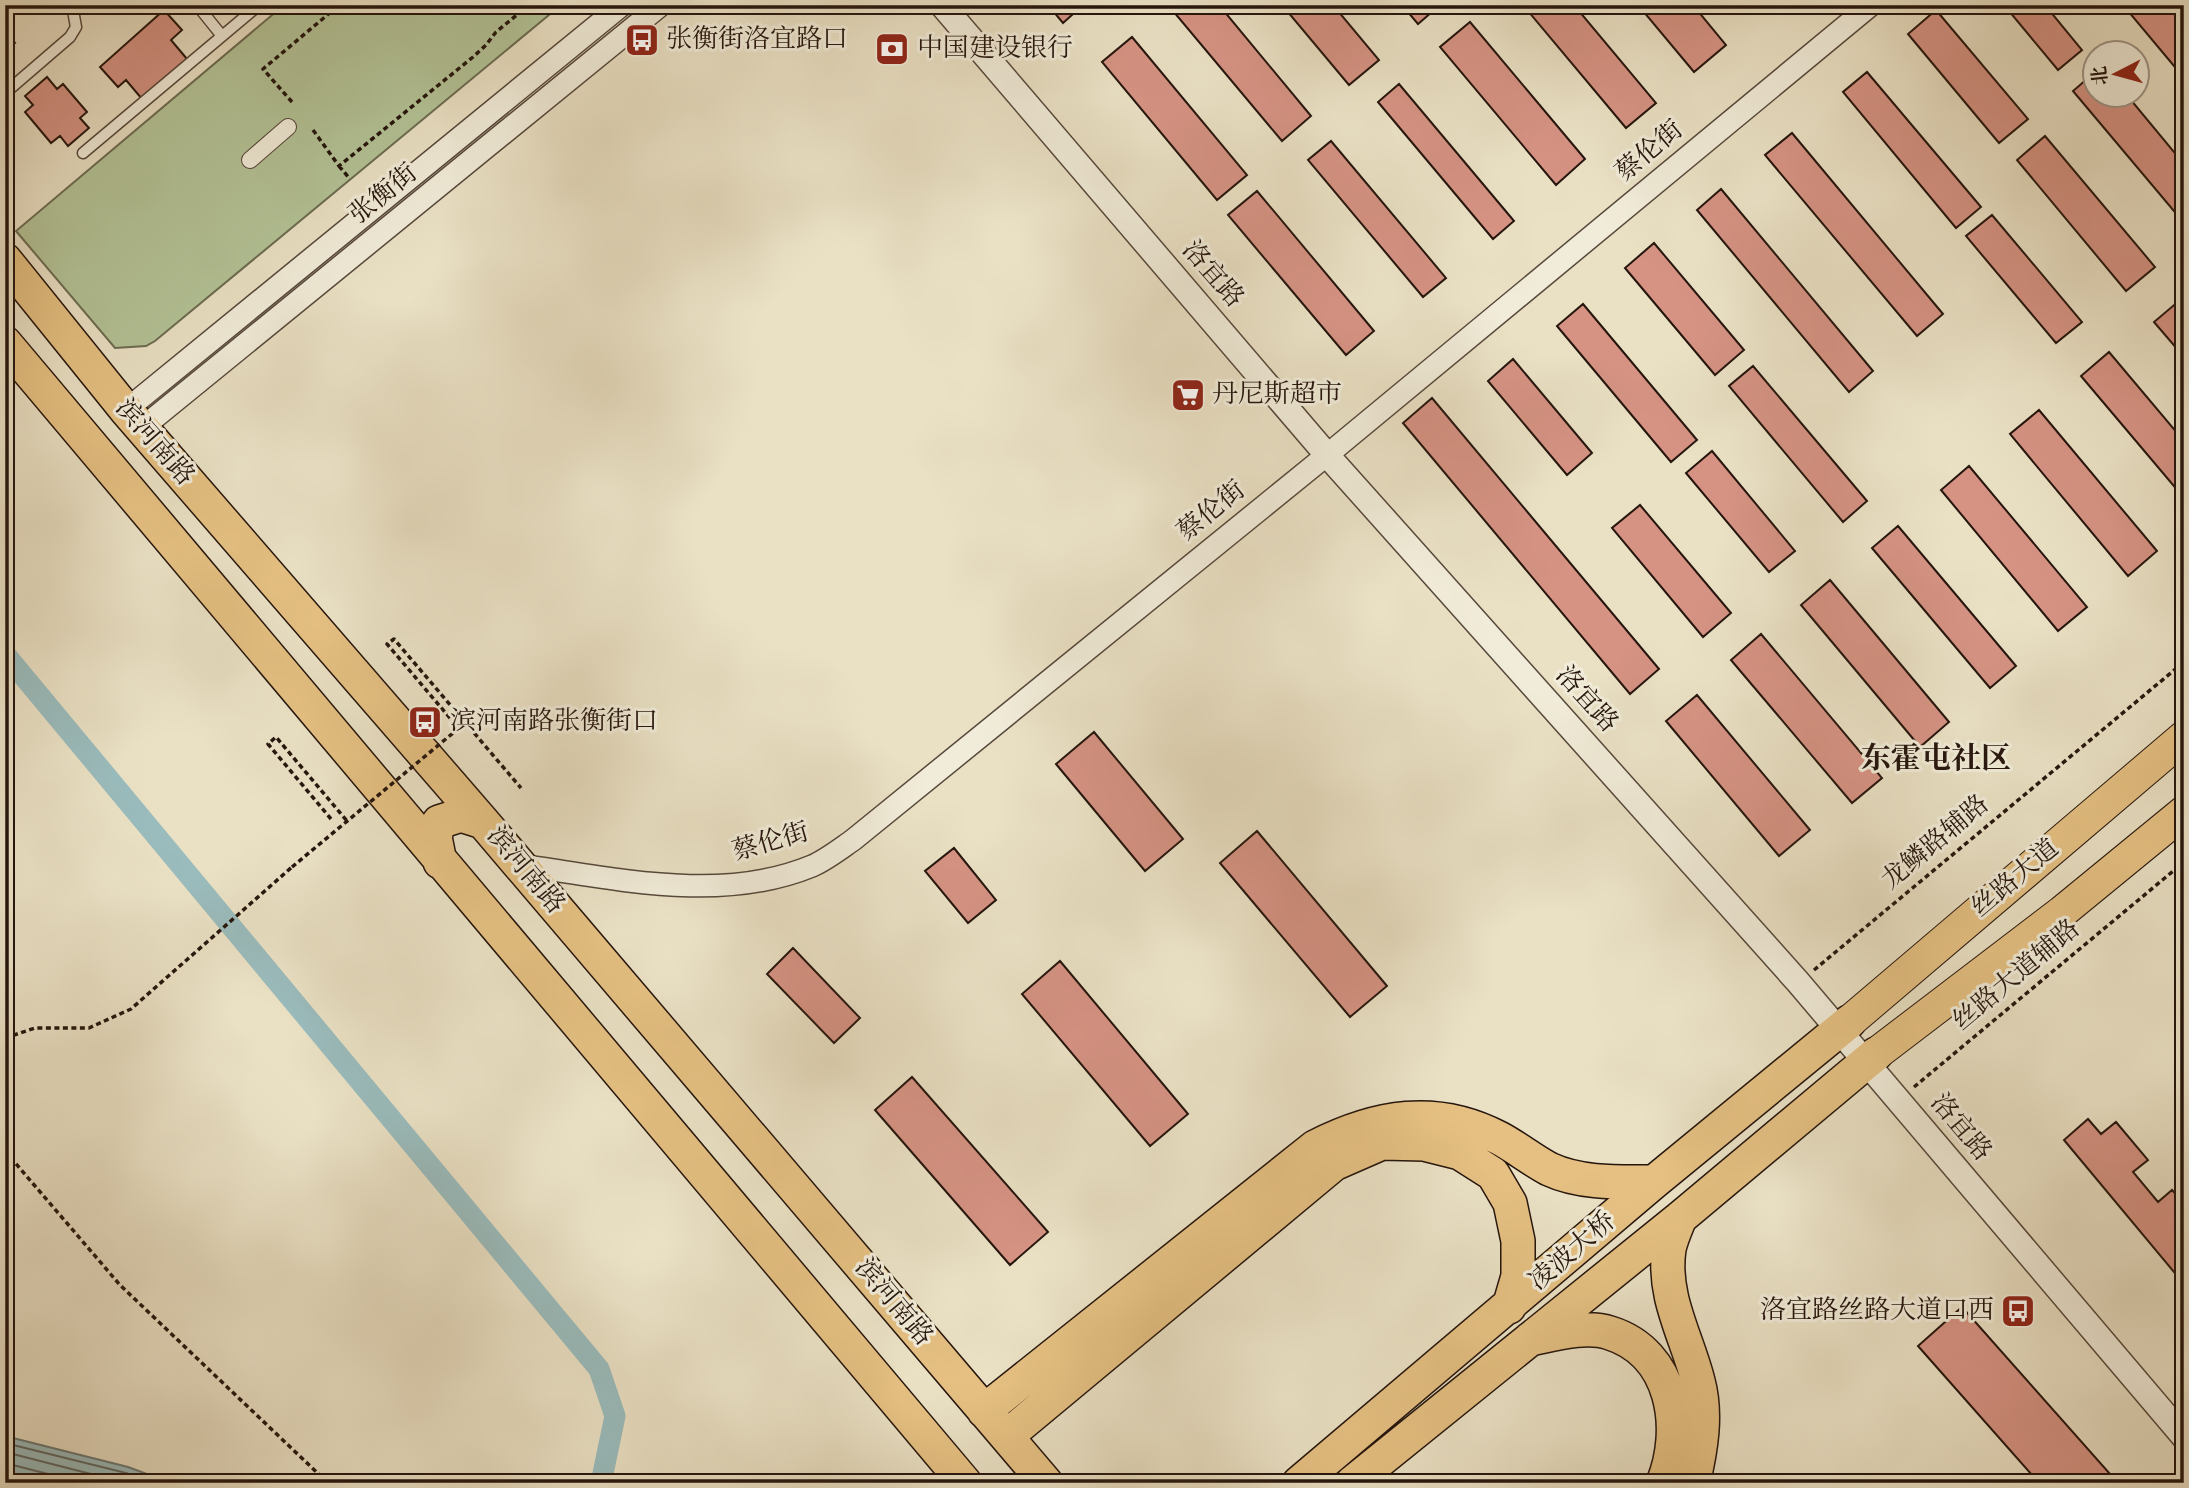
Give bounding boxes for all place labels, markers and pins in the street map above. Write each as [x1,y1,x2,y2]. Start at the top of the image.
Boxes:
bus stop icon: 张衡街洛宜路口 [623,21,661,59]
place label: 张衡街洛宜路口 [666,22,848,59]
bank icon: 中国建设银行 [873,30,911,68]
place label: 中国建设银行 [917,31,1073,68]
supermarket icon: 丹尼斯超市 [1169,376,1207,414]
place label: 丹尼斯超市 [1212,377,1342,414]
bus stop icon: 滨河南路张衡街口 [406,703,444,741]
place label: 滨河南路张衡街口 [450,704,658,741]
bus stop icon: 洛宜路丝路大道口西 [1999,1292,2037,1330]
place label: 洛宜路丝路大道口西 [1760,1293,1994,1330]

